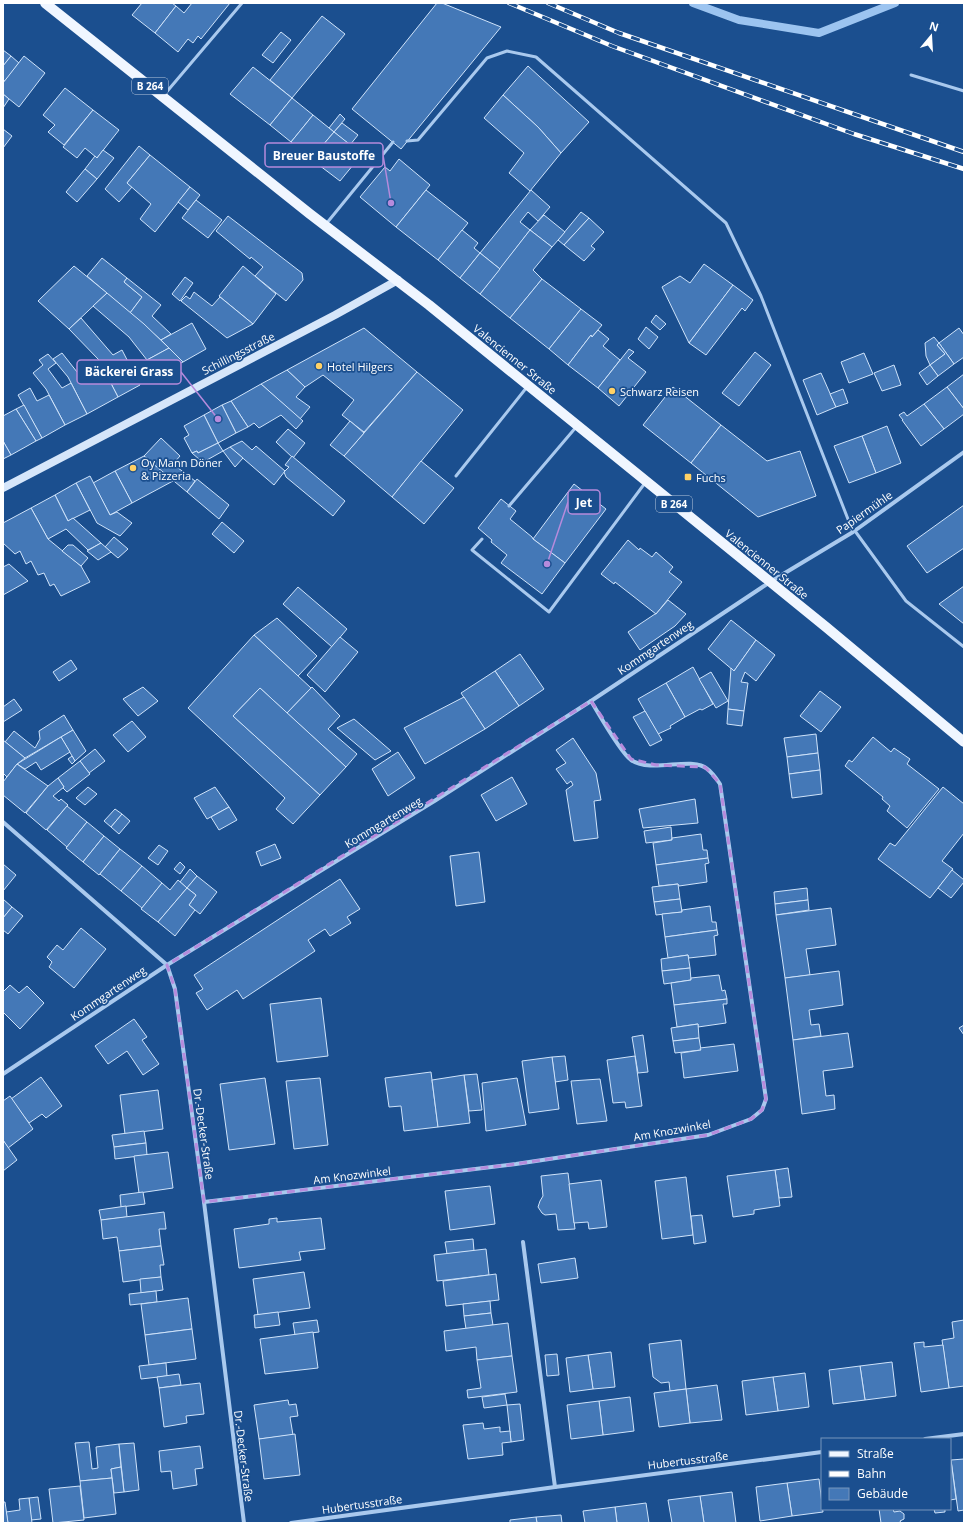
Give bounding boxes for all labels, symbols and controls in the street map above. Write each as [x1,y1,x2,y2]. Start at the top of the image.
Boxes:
north arrow [911,16,951,56]
text: N [928,17,941,35]
road number: B 264 [132,78,168,94]
callout: Breuer Baustoffe [265,143,383,167]
text: Breuer Baustoffe [273,147,375,164]
street label: Valencienner Straße [470,321,560,397]
street label: Schillingsstraße [199,328,277,378]
place label: Hotel Hilgers [327,359,393,374]
callout: Bäckerei Grass [77,360,181,384]
marker: Hotel Hilgers [314,361,324,371]
text: Bäckerei Grass [85,363,173,380]
place label: Schwarz Reisen [620,384,699,399]
marker: Schwarz Reisen [607,386,617,396]
place label: Oy Mann Döner & Pizzeria [141,455,223,483]
marker: Oy Mann Döner & Pizzeria [128,463,138,473]
place label: Fuchs [696,470,726,485]
marker: Fuchs [683,472,693,482]
street label: Papiermühle [833,487,895,537]
callout: Jet [568,490,600,514]
text: Jet [575,494,592,511]
road number: B 264 [656,496,692,512]
street label: Valencienner Straße [722,526,812,602]
street label: Kommgartenweg [614,616,696,678]
street label: Kommgartenweg [341,793,425,851]
street label: Kommgartenweg [67,962,149,1024]
street label: Dr.-Decker-Straße [190,1087,218,1181]
street label: Am Knozwinkel [632,1116,712,1144]
street label: Am Knozwinkel [312,1163,392,1187]
street label: Dr.-Decker-Straße [231,1409,257,1503]
legend [821,1438,951,1510]
text: Straße [857,1445,894,1462]
street label: Hubertusstraße [647,1448,729,1472]
text: Bahn [857,1465,886,1482]
text: Gebäude [857,1485,908,1502]
street label: Hubertusstraße [321,1491,403,1517]

